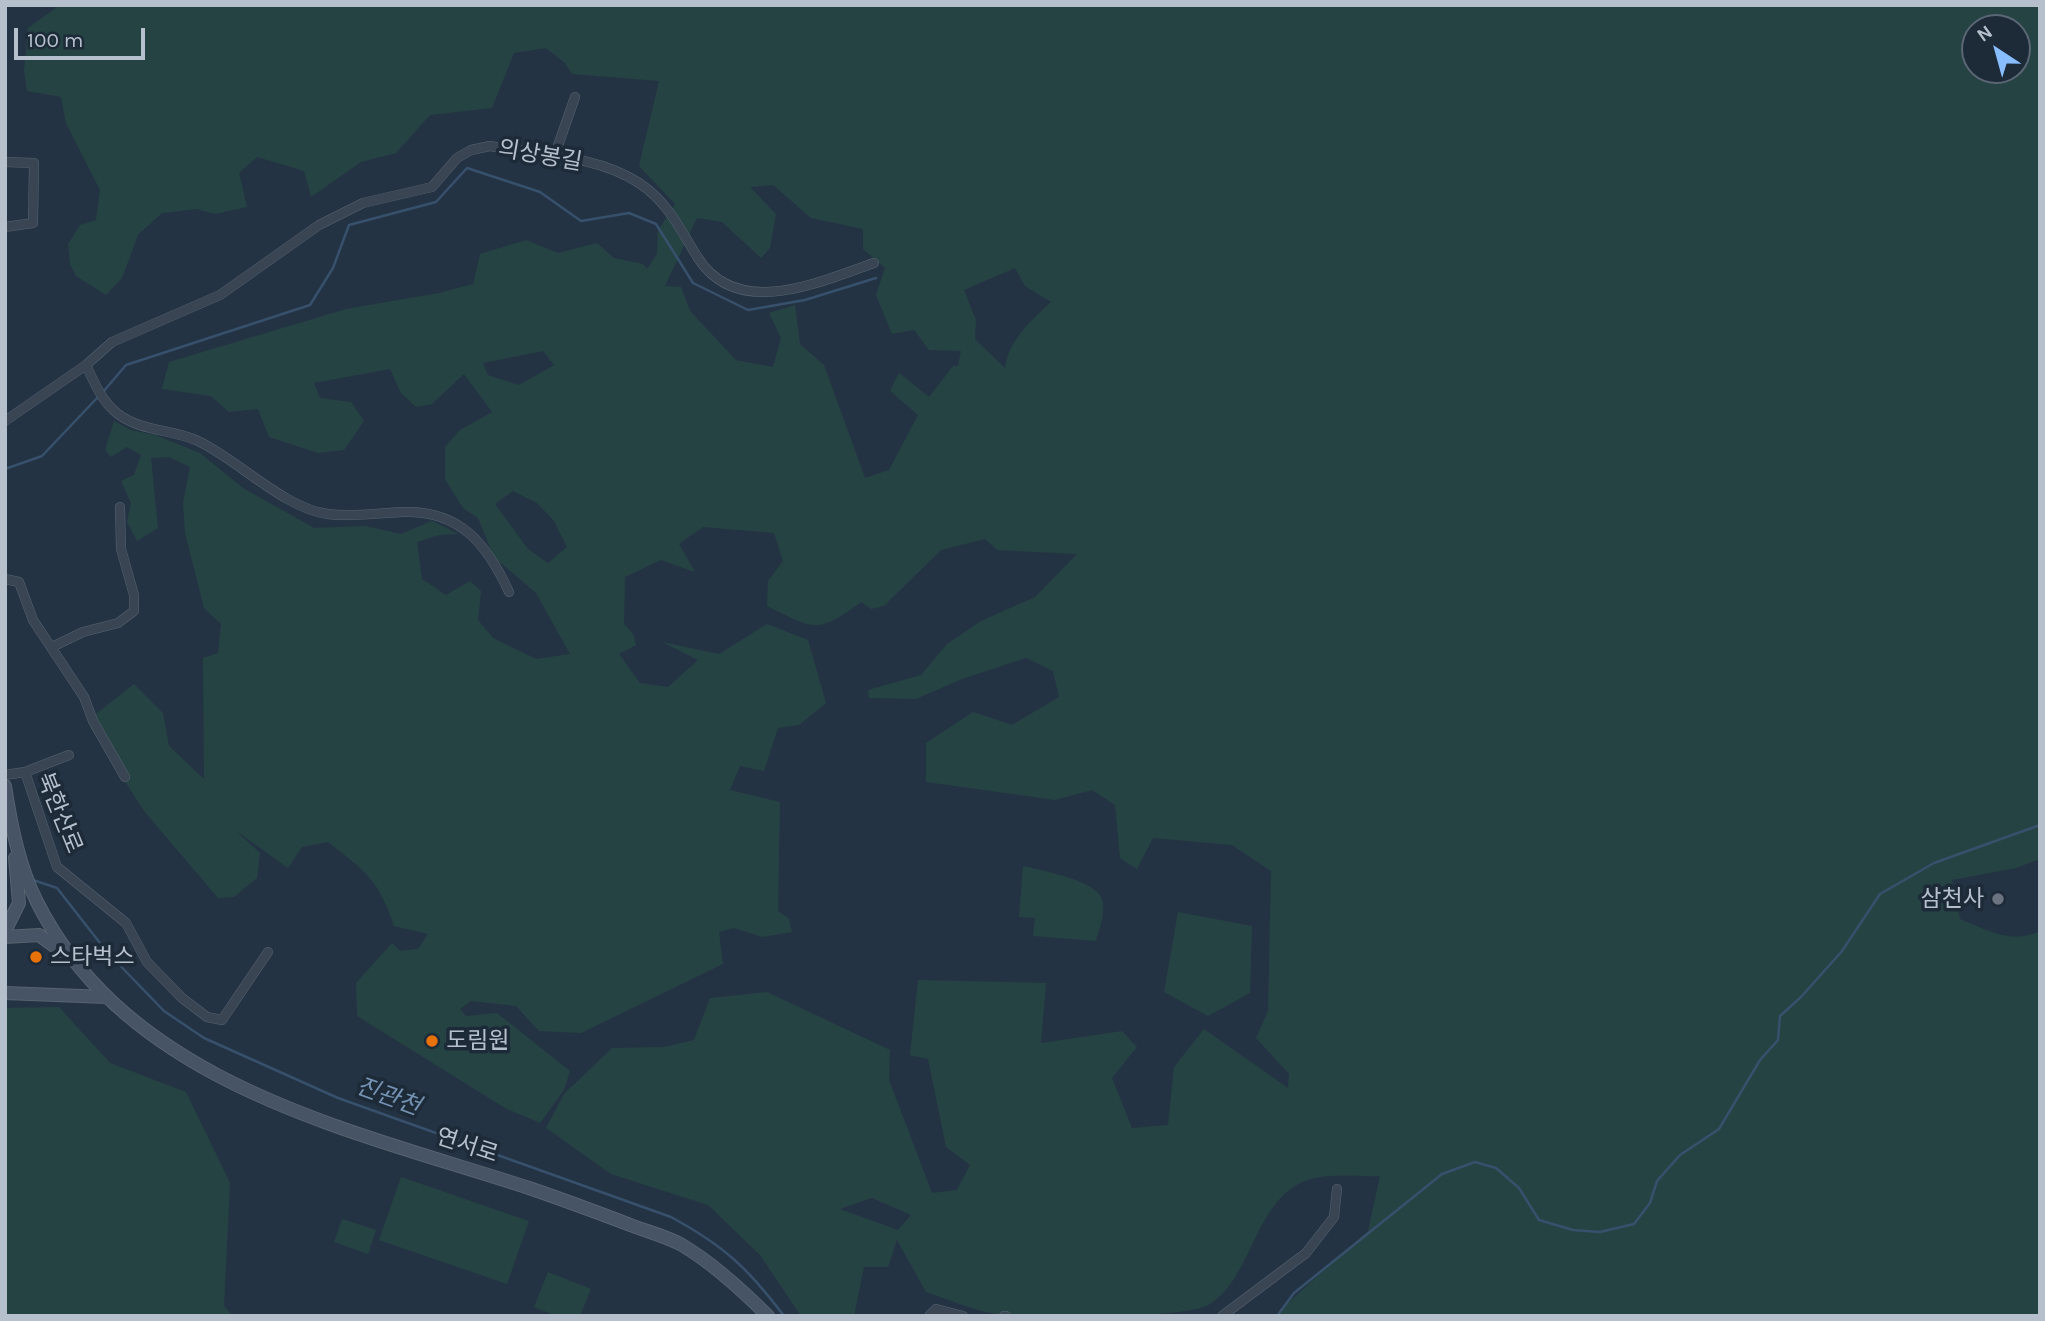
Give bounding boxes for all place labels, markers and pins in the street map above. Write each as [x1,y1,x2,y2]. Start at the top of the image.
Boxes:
place label: 삼천사 [1921,885,1984,913]
marker: 삼천사 [1990,891,2006,907]
place label: 스타벅스 [50,943,135,971]
marker: 스타벅스 [28,949,44,965]
place label: 도림원 [446,1027,509,1055]
marker: 도림원 [424,1033,440,1049]

